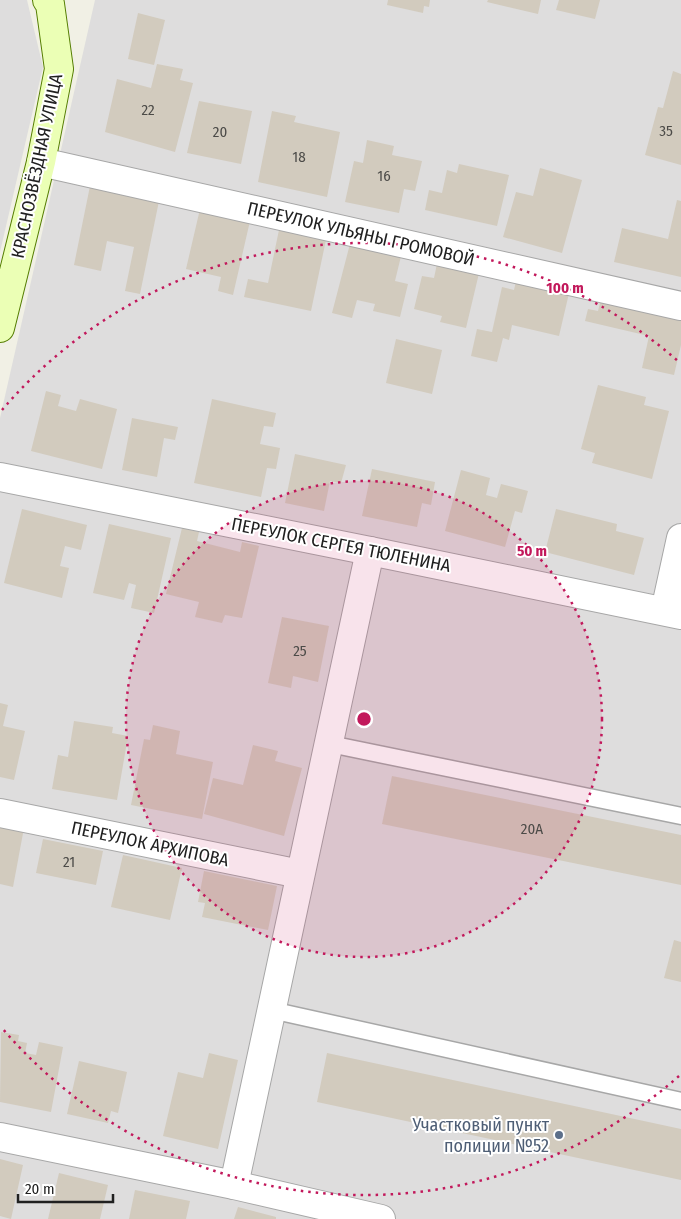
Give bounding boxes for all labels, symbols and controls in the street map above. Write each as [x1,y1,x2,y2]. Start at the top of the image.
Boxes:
street label: КРАСНОЗВЁЗДНАЯ УЛИЦА [7,71,67,260]
house number: 22 [141,101,155,119]
house number: 35 [659,122,673,140]
house number: 20 [213,123,227,141]
house number: 18 [292,148,306,166]
house number: 16 [377,167,391,185]
street label: ПЕРЕУЛОК УЛЬЯНЫ ГРОМОВОЙ [245,197,477,271]
text: 100 m [546,279,584,297]
street label: ПЕРЕУЛОК СЕРГЕЯ ТЮЛЕНИНА [229,513,453,577]
text: 50 m [517,542,547,560]
house number: 25 [293,642,307,660]
centre of rings [355,710,373,728]
street label: ПЕРЕУЛОК АРХИПОВА [69,817,231,872]
house number: 20А [521,820,543,838]
house number: 21 [63,853,75,871]
place label: Участковый пункт полиции №52 [411,1114,550,1157]
marker: Участковый пункт полиции №52 [553,1129,565,1141]
scale bar [18,1172,112,1204]
text: 20 m [25,1180,55,1198]

